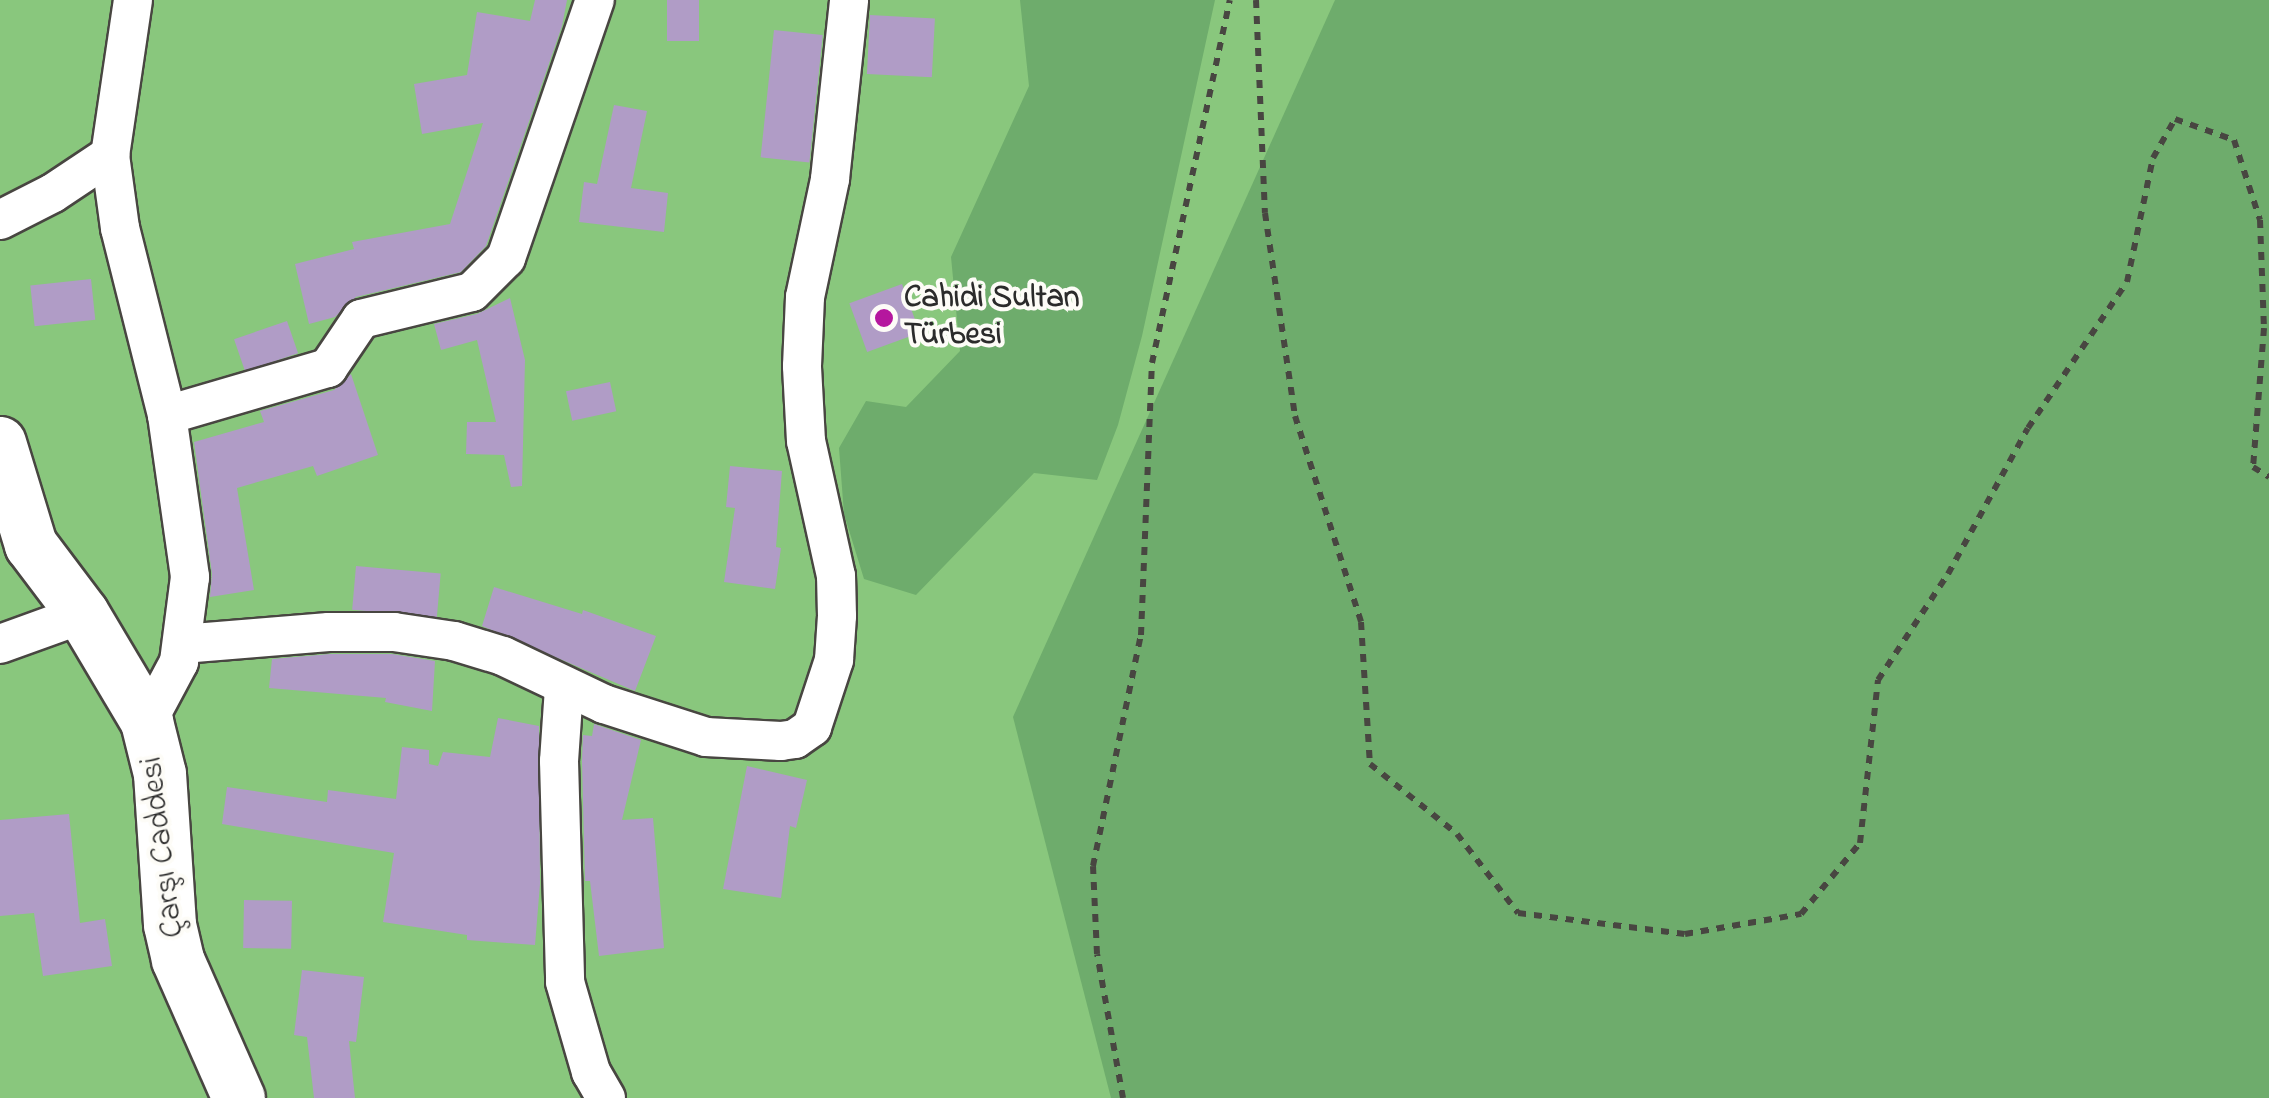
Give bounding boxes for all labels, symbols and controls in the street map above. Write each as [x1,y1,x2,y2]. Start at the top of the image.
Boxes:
place label: Cahidi Sultan Türbesi [904,281,1079,356]
marker: Cahidi Sultan Türbesi [873,307,895,329]
street label: Çarşı Caddesi [134,754,194,940]

